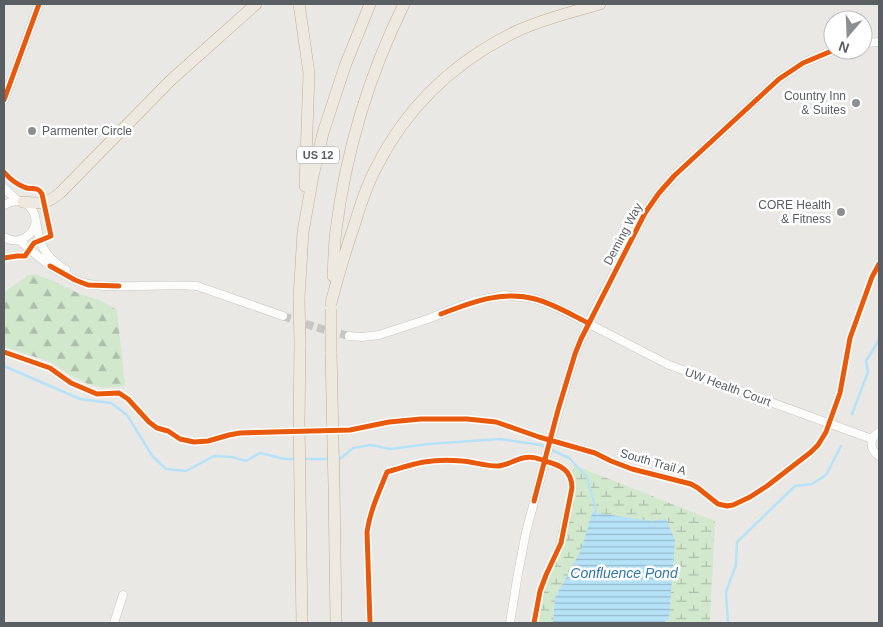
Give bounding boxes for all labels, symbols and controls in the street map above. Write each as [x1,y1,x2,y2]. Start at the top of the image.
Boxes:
north arrow [823,10,873,60]
text: N [836,38,851,57]
place label: Country Inn & Suites [784,89,846,117]
marker: Country Inn & Suites [850,97,862,109]
place label: Parmenter Circle [42,124,132,138]
marker: Parmenter Circle [26,125,38,137]
road number: US 12 [297,146,339,164]
place label: CORE Health & Fitness [758,198,831,226]
street label: Deming Way [601,201,645,267]
marker: CORE Health & Fitness [835,206,847,218]
street label: UW Health Court [683,365,774,409]
street label: South Trail A [618,446,688,478]
water label: Confluence Pond [570,565,679,581]

